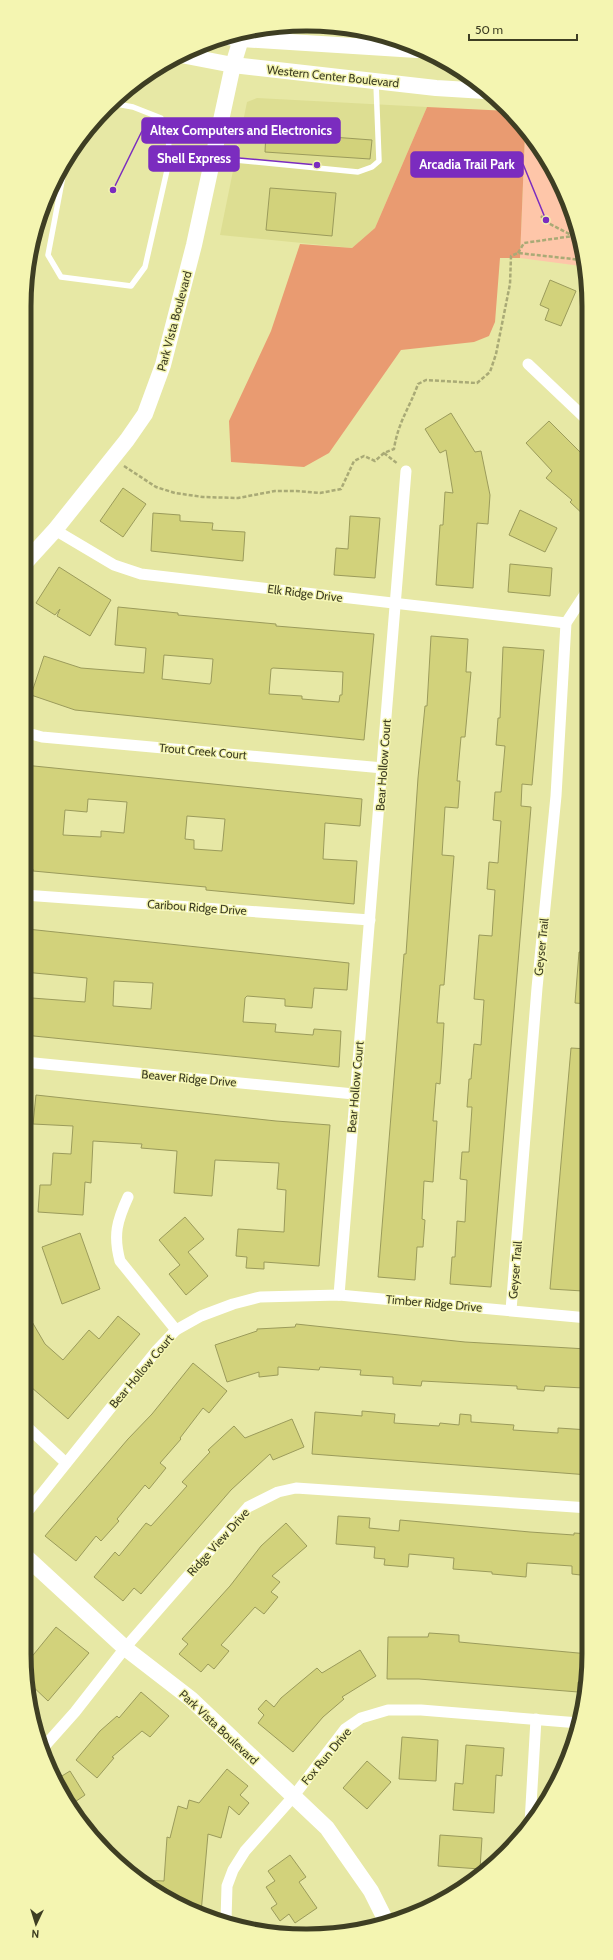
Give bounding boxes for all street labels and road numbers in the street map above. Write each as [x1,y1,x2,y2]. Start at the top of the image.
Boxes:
street label: Western Center Boulevard [266,62,400,90]
street label: Park Vista Boulevard [153,269,195,373]
street label: Elk Ridge Drive [267,581,343,605]
street label: Bear Hollow Court [372,719,394,811]
street label: Trout Creek Court [159,740,247,762]
street label: Caribou Ridge Drive [147,896,247,918]
street label: Geyser Trail [531,917,552,977]
street label: Bear Hollow Court [344,1041,366,1133]
street label: Beaver Ridge Drive [141,1066,237,1090]
street label: Geyser Trail [505,1240,525,1299]
street label: Timber Ridge Drive [385,1291,483,1315]
street label: Bear Hollow Court [106,1331,176,1411]
street label: Ridge View Drive [184,1505,252,1579]
street label: Park Vista Boulevard [176,1686,262,1768]
street label: Fox Run Drive [298,1724,354,1788]

